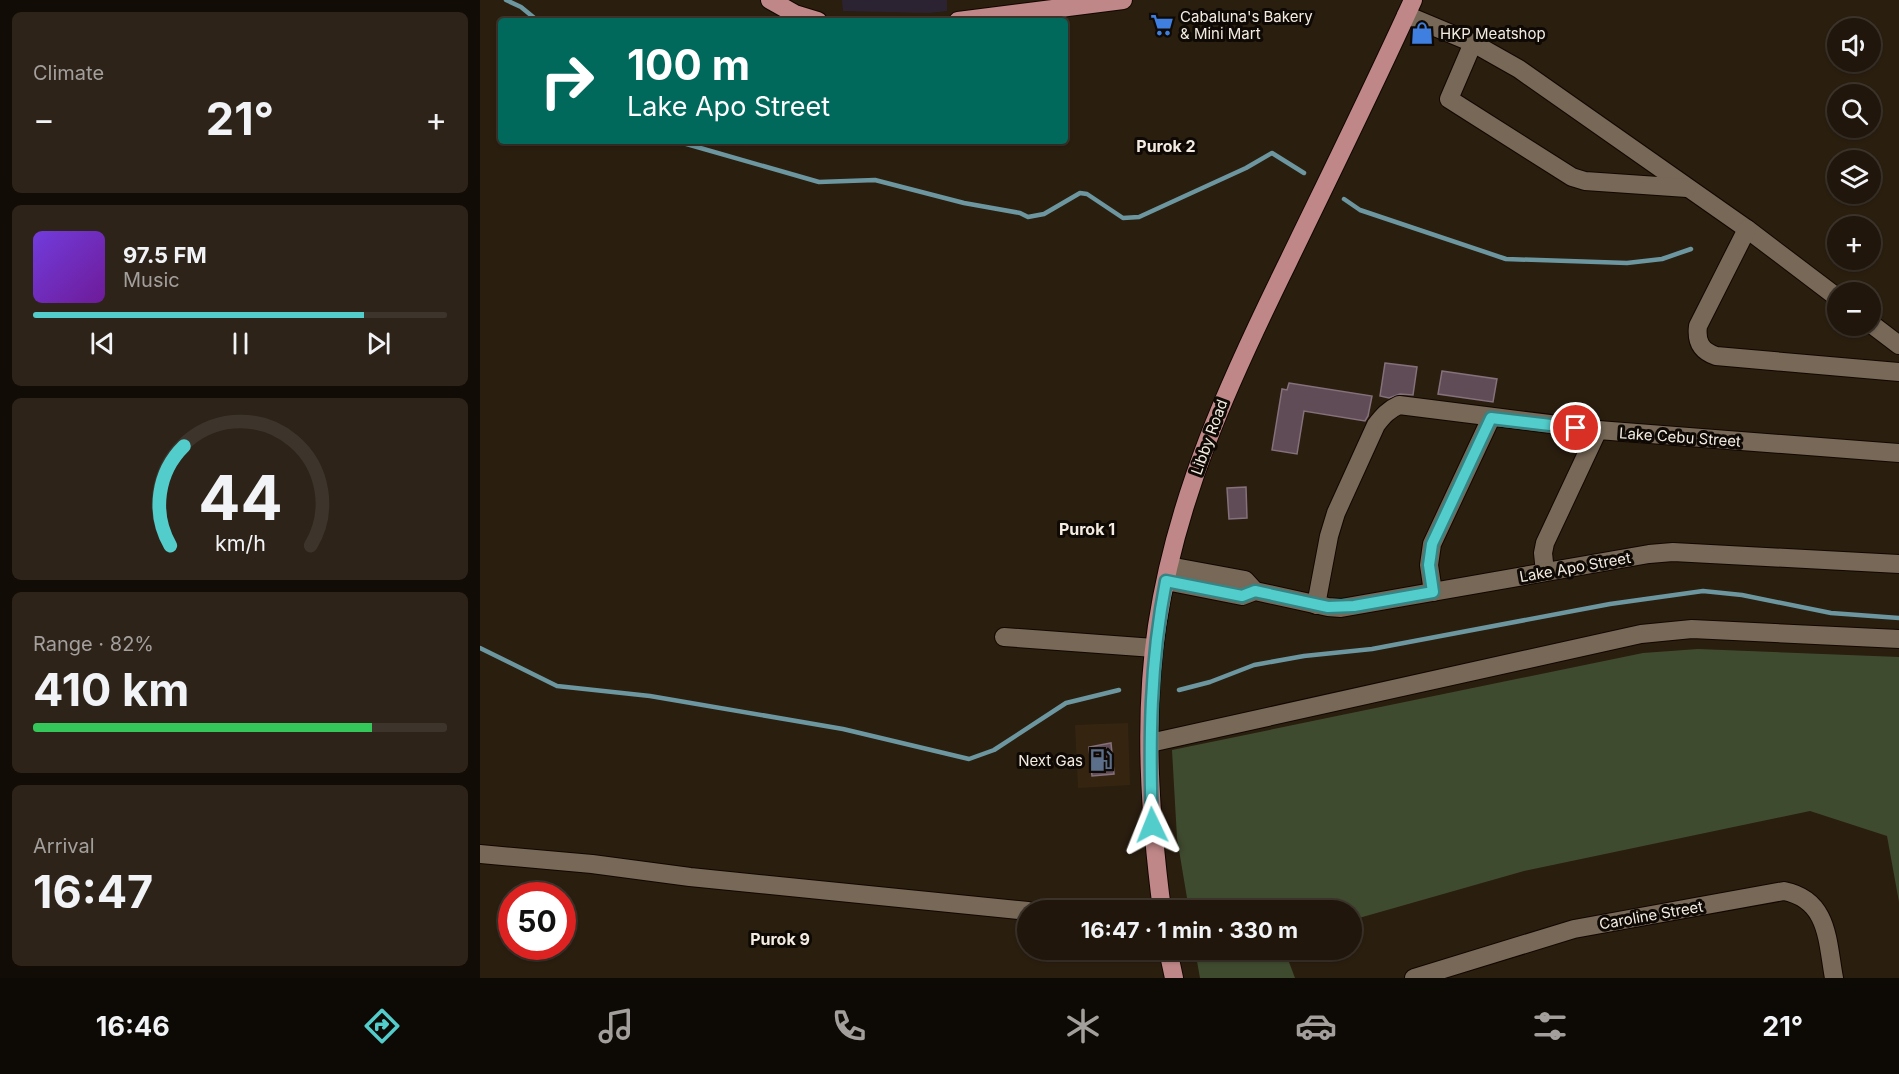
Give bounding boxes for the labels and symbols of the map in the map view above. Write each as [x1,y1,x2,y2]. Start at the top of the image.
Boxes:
place label: Cabaluna's Bakery & Mini Mart [1180,7,1313,43]
supermarket icon: Cabaluna's Bakery & Mini Mart [1149,12,1175,38]
shop icon: HKP Meatshop [1409,20,1435,46]
place label: HKP Meatshop [1440,24,1546,43]
district label: Purok 2 [1136,136,1196,156]
street label: Libby Road [1187,397,1231,477]
pin [1550,402,1601,453]
street label: Lake Cebu Street [1618,423,1742,451]
district label: Purok 1 [1059,519,1115,539]
street label: Lake Apo Street [1518,548,1632,586]
fuel station icon: Next Gas [1088,747,1114,773]
place label: Next Gas [1018,751,1083,770]
position arrow [1120,793,1184,857]
speed limit sign: 50 [498,882,576,960]
street label: Caroline Street [1598,896,1705,933]
district label: Purok 9 [750,929,810,949]

